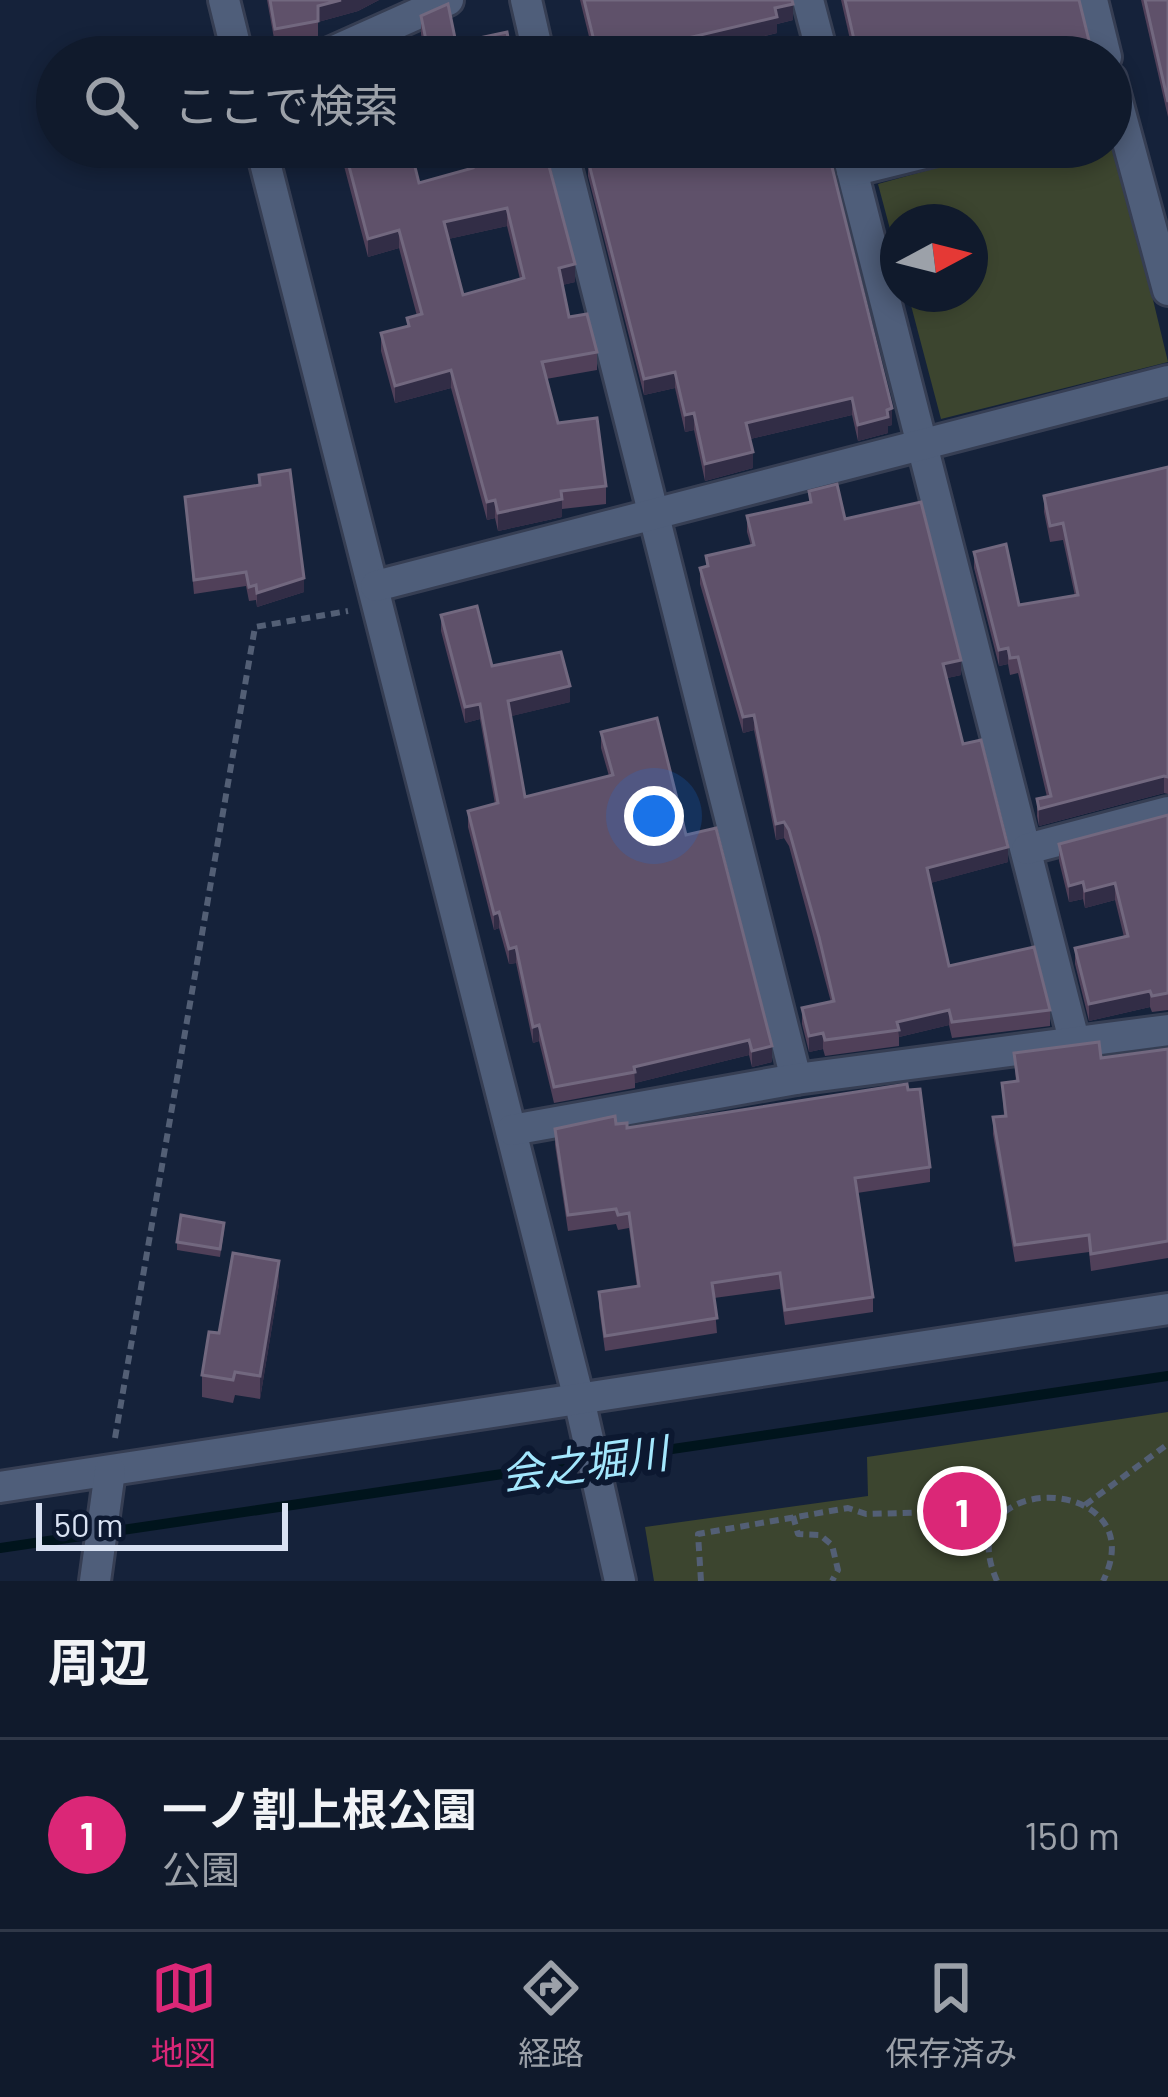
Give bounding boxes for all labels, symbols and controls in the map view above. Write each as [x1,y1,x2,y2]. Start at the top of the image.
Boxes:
search box [36,36,1132,168]
icon: search [78,69,144,135]
text: ここで検索 [174,77,399,131]
north arrow [880,204,988,312]
your location [624,786,684,846]
water label: 会之堀川 [497,1425,675,1498]
pin: 1 [923,1466,1001,1556]
scale bar [36,1497,288,1550]
text: 50 m [54,1504,124,1544]
text: 周辺 [48,1630,150,1691]
text: 一ノ割上根公園 [162,1781,477,1835]
text: 1 [80,1811,94,1858]
text: 150 m [1024,1811,1120,1858]
text: 公園 [162,1845,240,1892]
tab: 地図 [151,1955,217,2075]
tab: 経路 [518,1955,584,2075]
tab: 保存済み [885,1955,1017,2075]

